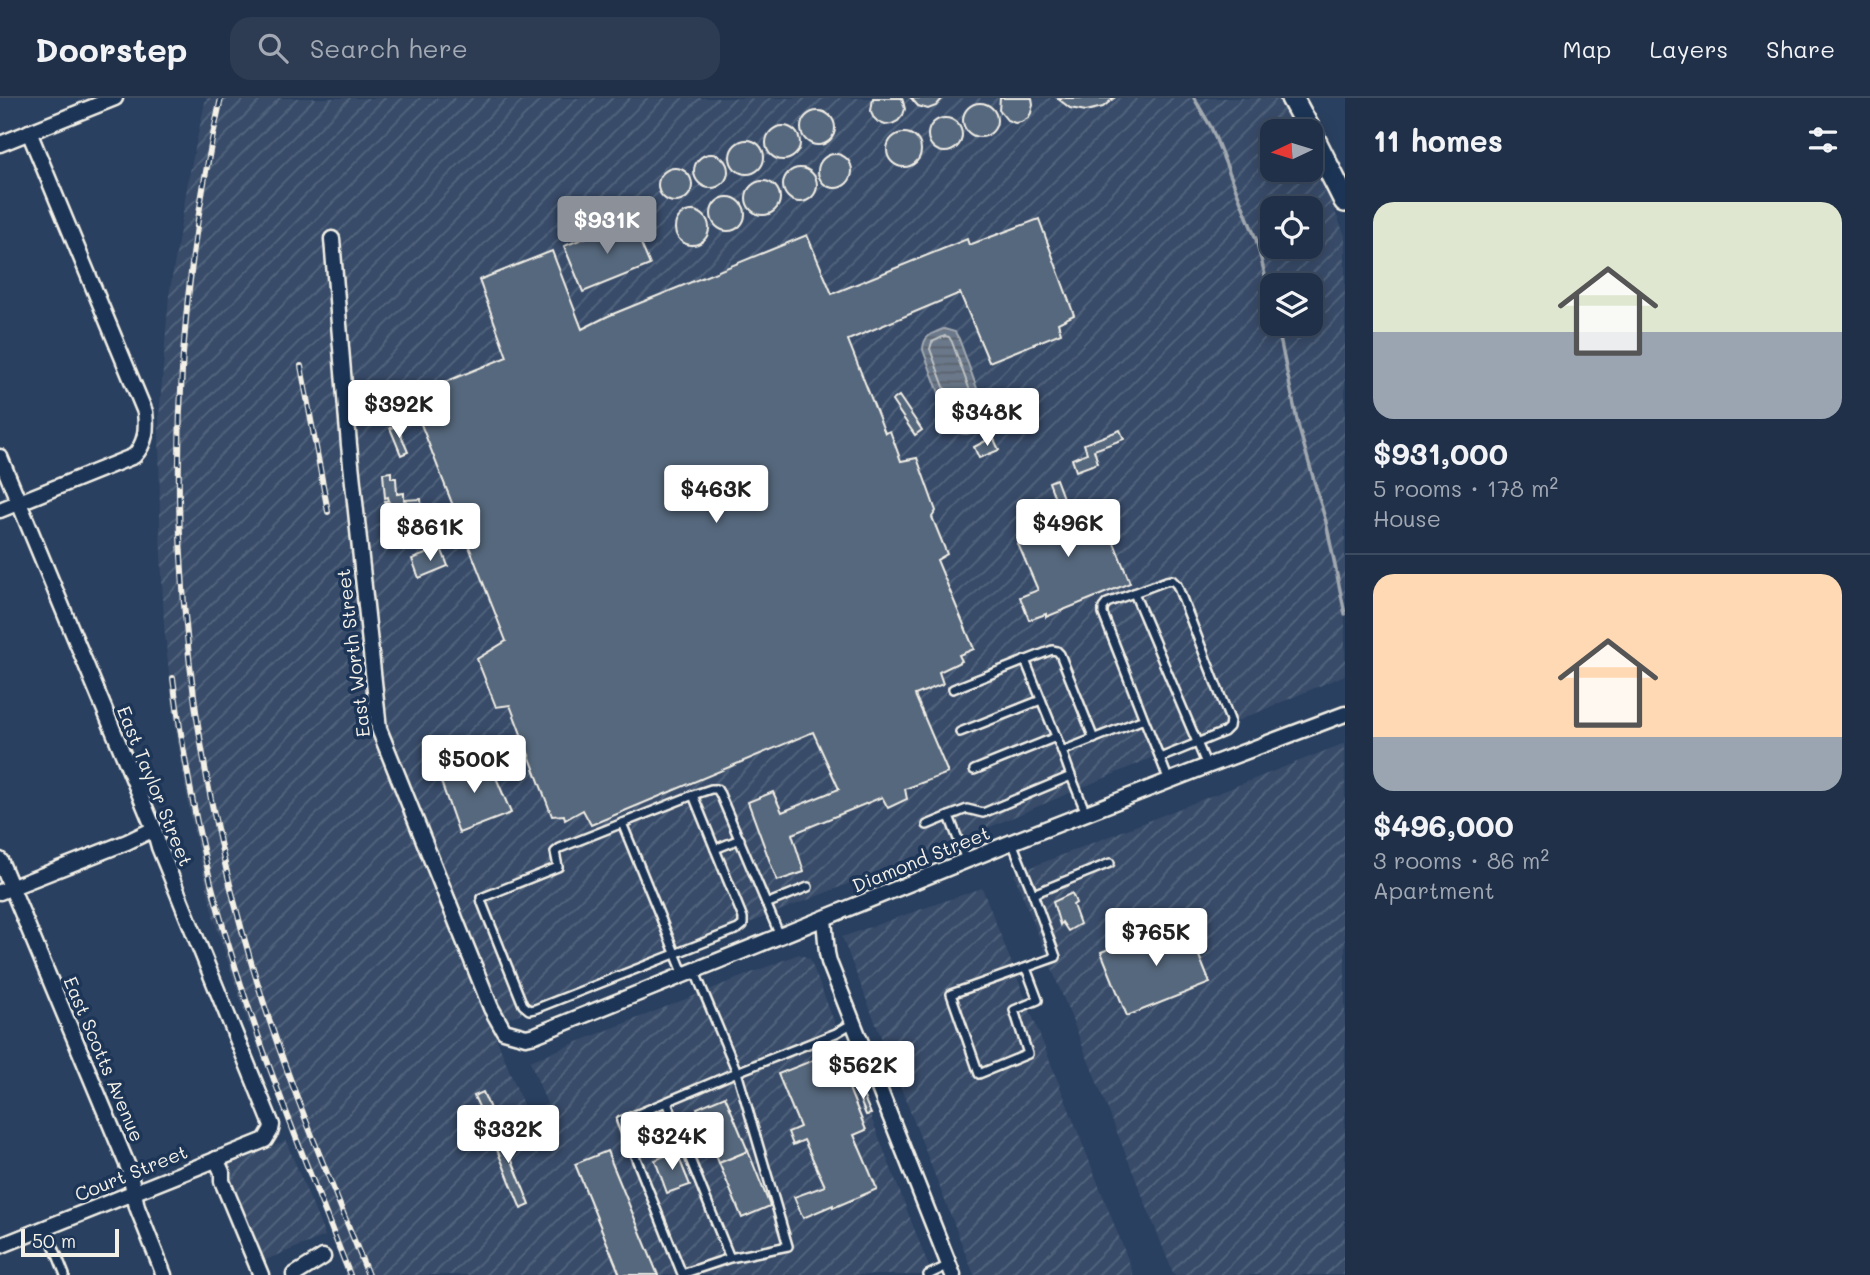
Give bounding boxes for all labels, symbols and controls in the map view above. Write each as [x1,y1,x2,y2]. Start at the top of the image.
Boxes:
search box [230,17,720,80]
text: Doorstep [35,27,188,70]
icon: search [254,29,292,67]
text: Search here [310,31,468,65]
text: Map [1563,33,1611,64]
text: Layers [1649,33,1728,64]
text: Share [1766,33,1835,64]
north arrow [1260,119,1323,182]
map controls [1260,119,1323,336]
text: 11 homes [1373,120,1503,160]
icon: filters [1804,121,1842,159]
button: locate [1260,196,1323,259]
pin: $931K [558,197,656,256]
text: $931K [573,204,641,234]
icon: home [1545,248,1671,374]
button: layers [1260,273,1323,336]
pin: $392K [350,380,448,440]
text: $392K [364,388,434,418]
pin: $348K [938,388,1036,448]
text: $348K [951,396,1023,426]
text: $931,000 [1373,433,1508,473]
pin: $463K [667,466,765,525]
text: $463K [680,473,752,503]
text: 5 rooms · 178 m² [1373,473,1558,503]
pin: $496K [1019,500,1117,559]
text: House [1373,503,1441,533]
pin: $861K [381,504,479,563]
text: $496K [1032,507,1104,537]
text: $861K [396,511,464,541]
street label: East Worth Street [330,567,375,739]
icon: home [1545,620,1671,746]
street label: East Taylor Street [112,702,199,870]
pin: $500K [425,736,523,795]
text: $500K [438,743,510,773]
text: $496,000 [1373,805,1514,845]
street label: Diamond Street [848,820,993,898]
text: 3 rooms · 86 m² [1373,845,1549,875]
text: Apartment [1373,875,1495,905]
pin: $765K [1107,908,1205,968]
text: $765K [1121,916,1191,946]
street label: East Scotts Avenue [58,972,151,1145]
pin: $562K [814,1042,912,1101]
text: $562K [828,1049,898,1079]
pin: $332K [459,1105,557,1165]
pin: $324K [623,1112,721,1172]
text: $332K [473,1113,543,1143]
text: $324K [637,1120,707,1150]
street label: Court Street [71,1139,191,1207]
scale bar [21,1226,119,1258]
text: 50 m [32,1228,76,1253]

